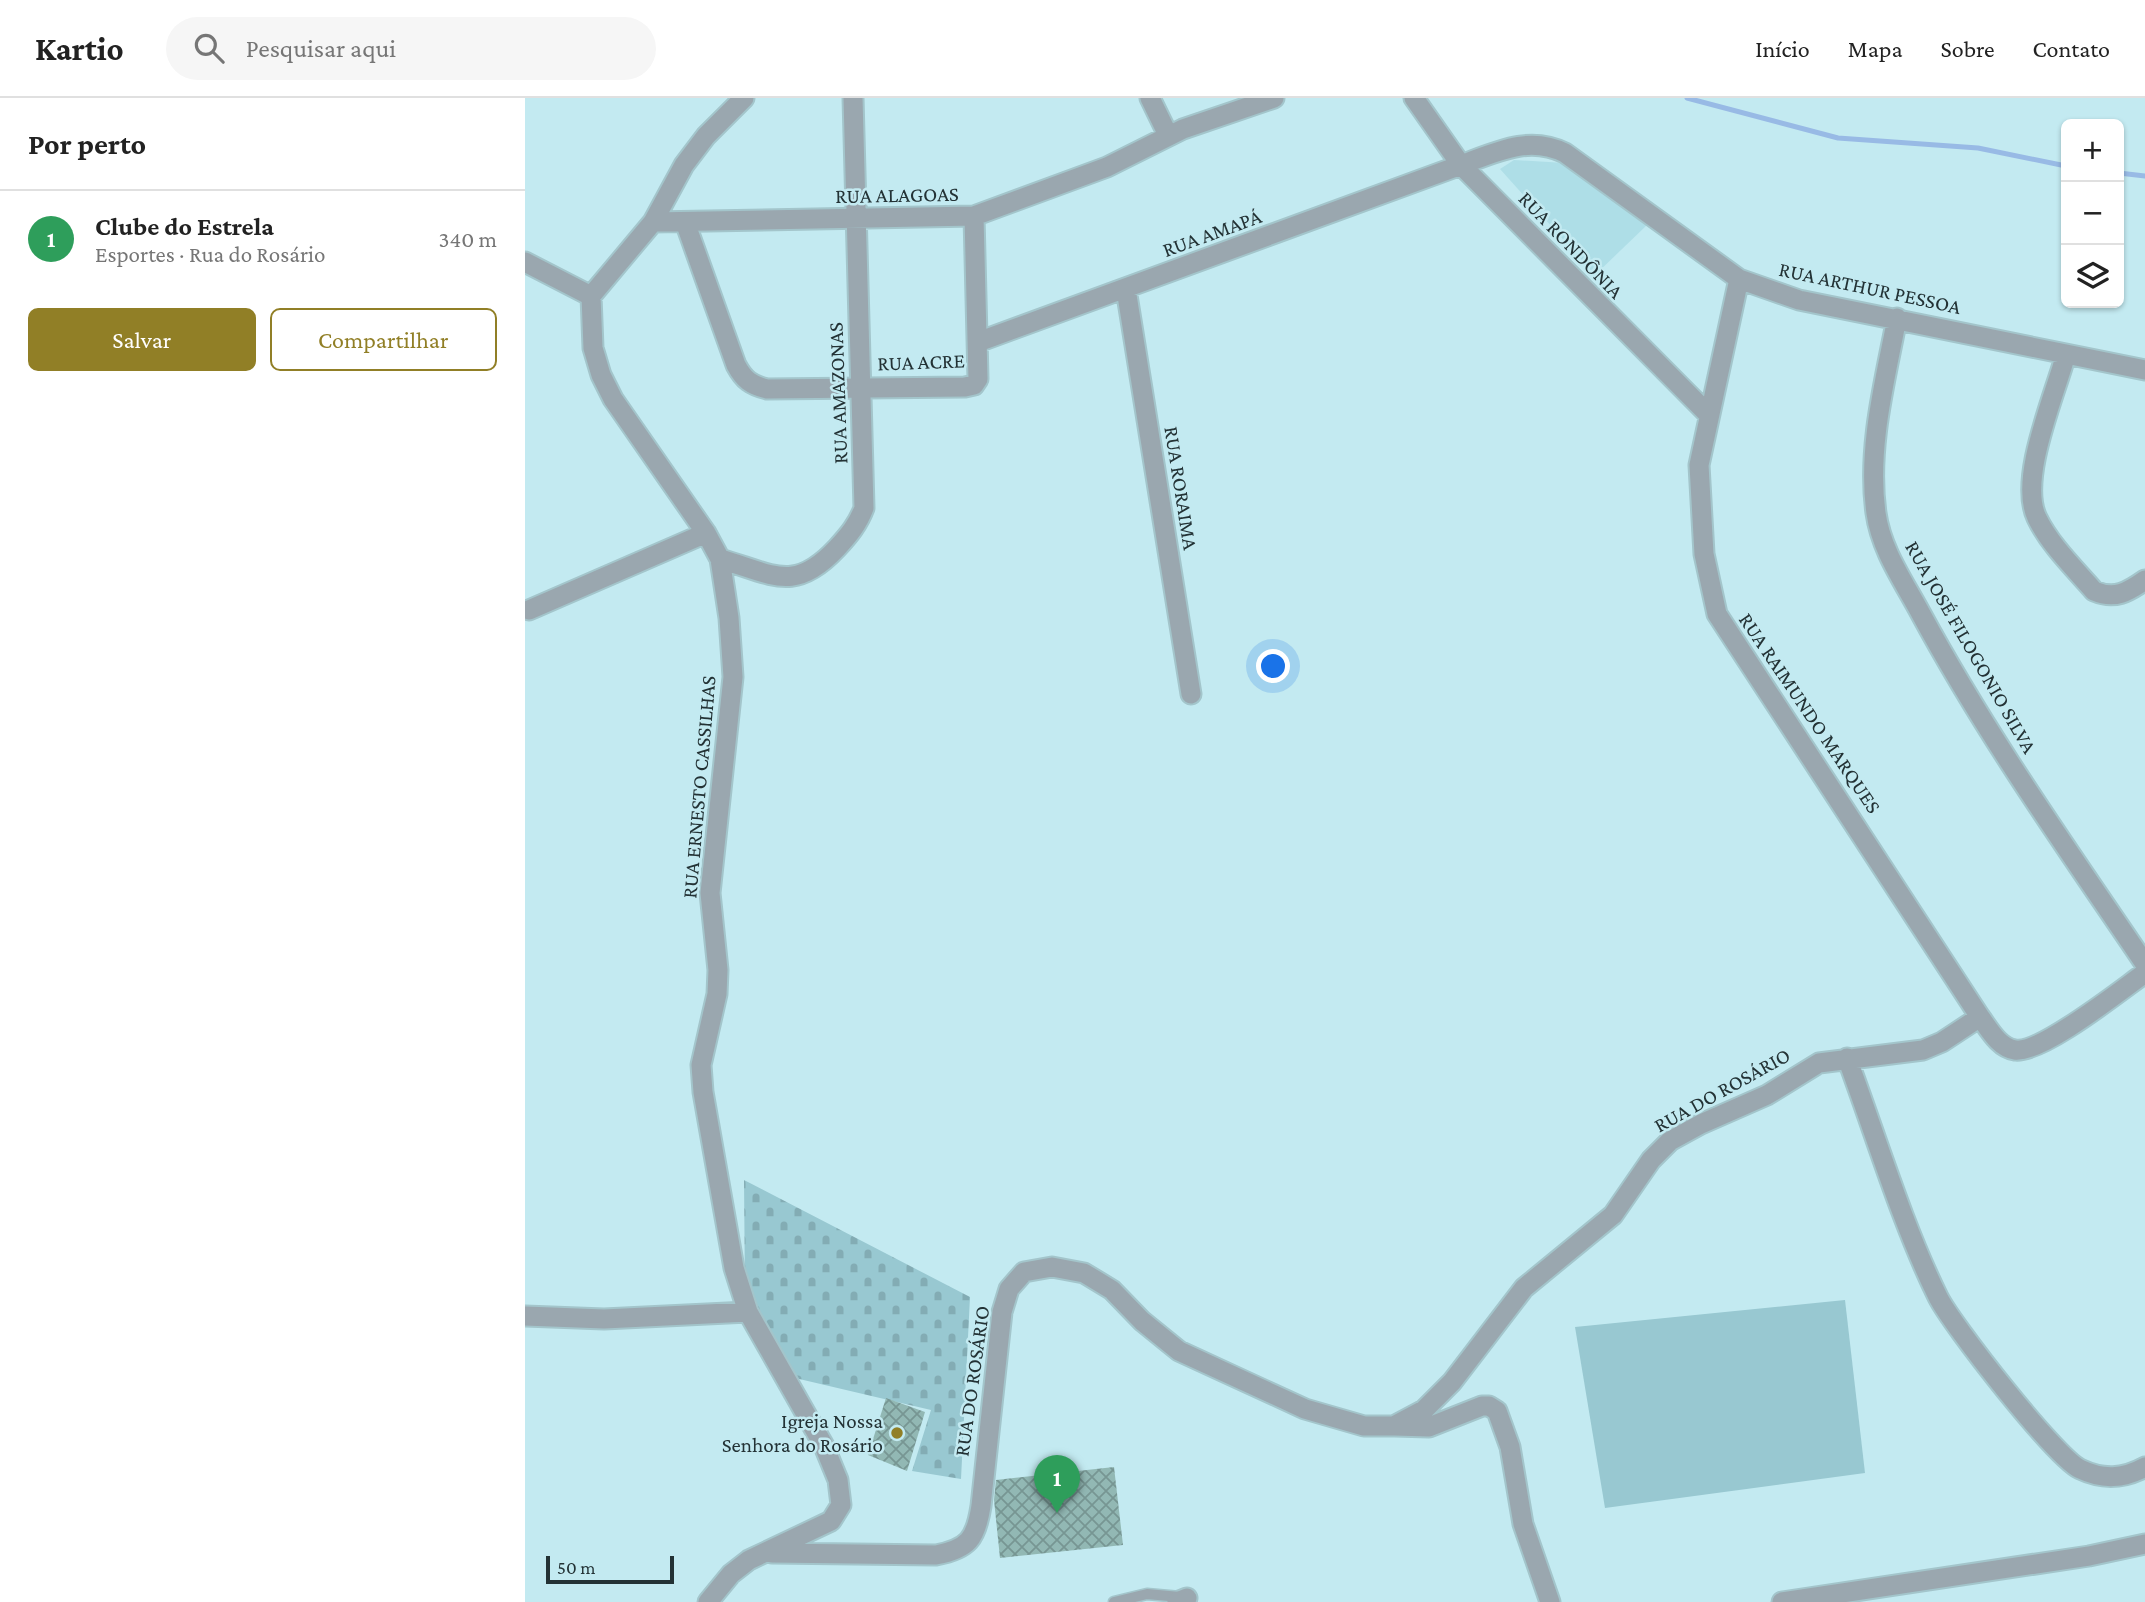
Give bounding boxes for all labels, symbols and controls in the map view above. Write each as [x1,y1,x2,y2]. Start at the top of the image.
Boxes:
search box [166,17,656,80]
icon: search [190,29,228,67]
text: Kartio [35,30,124,67]
text: Pesquisar aqui [246,34,396,63]
text: Início [1755,35,1810,62]
text: Mapa [1848,35,1903,62]
text: Sobre [1941,35,1995,62]
text: Contato [2033,35,2110,62]
map controls [2061,119,2124,308]
button: + [2061,119,2124,182]
text: Por perto [28,127,146,160]
street label: RUA ALAGOAS [835,182,959,208]
button: − [2061,182,2124,245]
street label: RUA RONDÔNIA [1514,186,1628,304]
street label: RUA AMAPÁ [1159,204,1265,262]
text: Clube do Estrela [95,212,274,241]
text: 1 [47,226,55,252]
text: 340 m [439,226,497,252]
text: Esportes · Rua do Rosário [95,241,326,267]
button: layers [2061,245,2124,308]
street label: RUA ARTHUR PESSOA [1777,257,1963,319]
button: Salvar [28,308,256,371]
button: Compartilhar [270,308,497,371]
street label: RUA AMAZONAS [824,322,852,464]
street label: RUA ACRE [877,348,965,376]
street label: RUA RORAIMA [1159,425,1203,552]
street label: RUA JOSÉ FILOGONIO SILVA [1900,536,2042,758]
street label: RUA RAIMUNDO MARQUES [1734,608,1886,818]
your location [1256,649,1290,683]
street label: RUA ERNESTO CASSILHAS [677,674,721,899]
street label: RUA DO ROSÁRIO [1650,1043,1794,1137]
street label: RUA DO ROSÁRIO [950,1304,994,1458]
place label: Igreja Nossa Senhora do Rosário [722,1409,883,1457]
marker: Igreja Nossa Senhora do Rosário [889,1425,905,1441]
pin: 1 [1034,1455,1080,1513]
scale bar [546,1553,674,1585]
text: 50 m [557,1557,596,1578]

